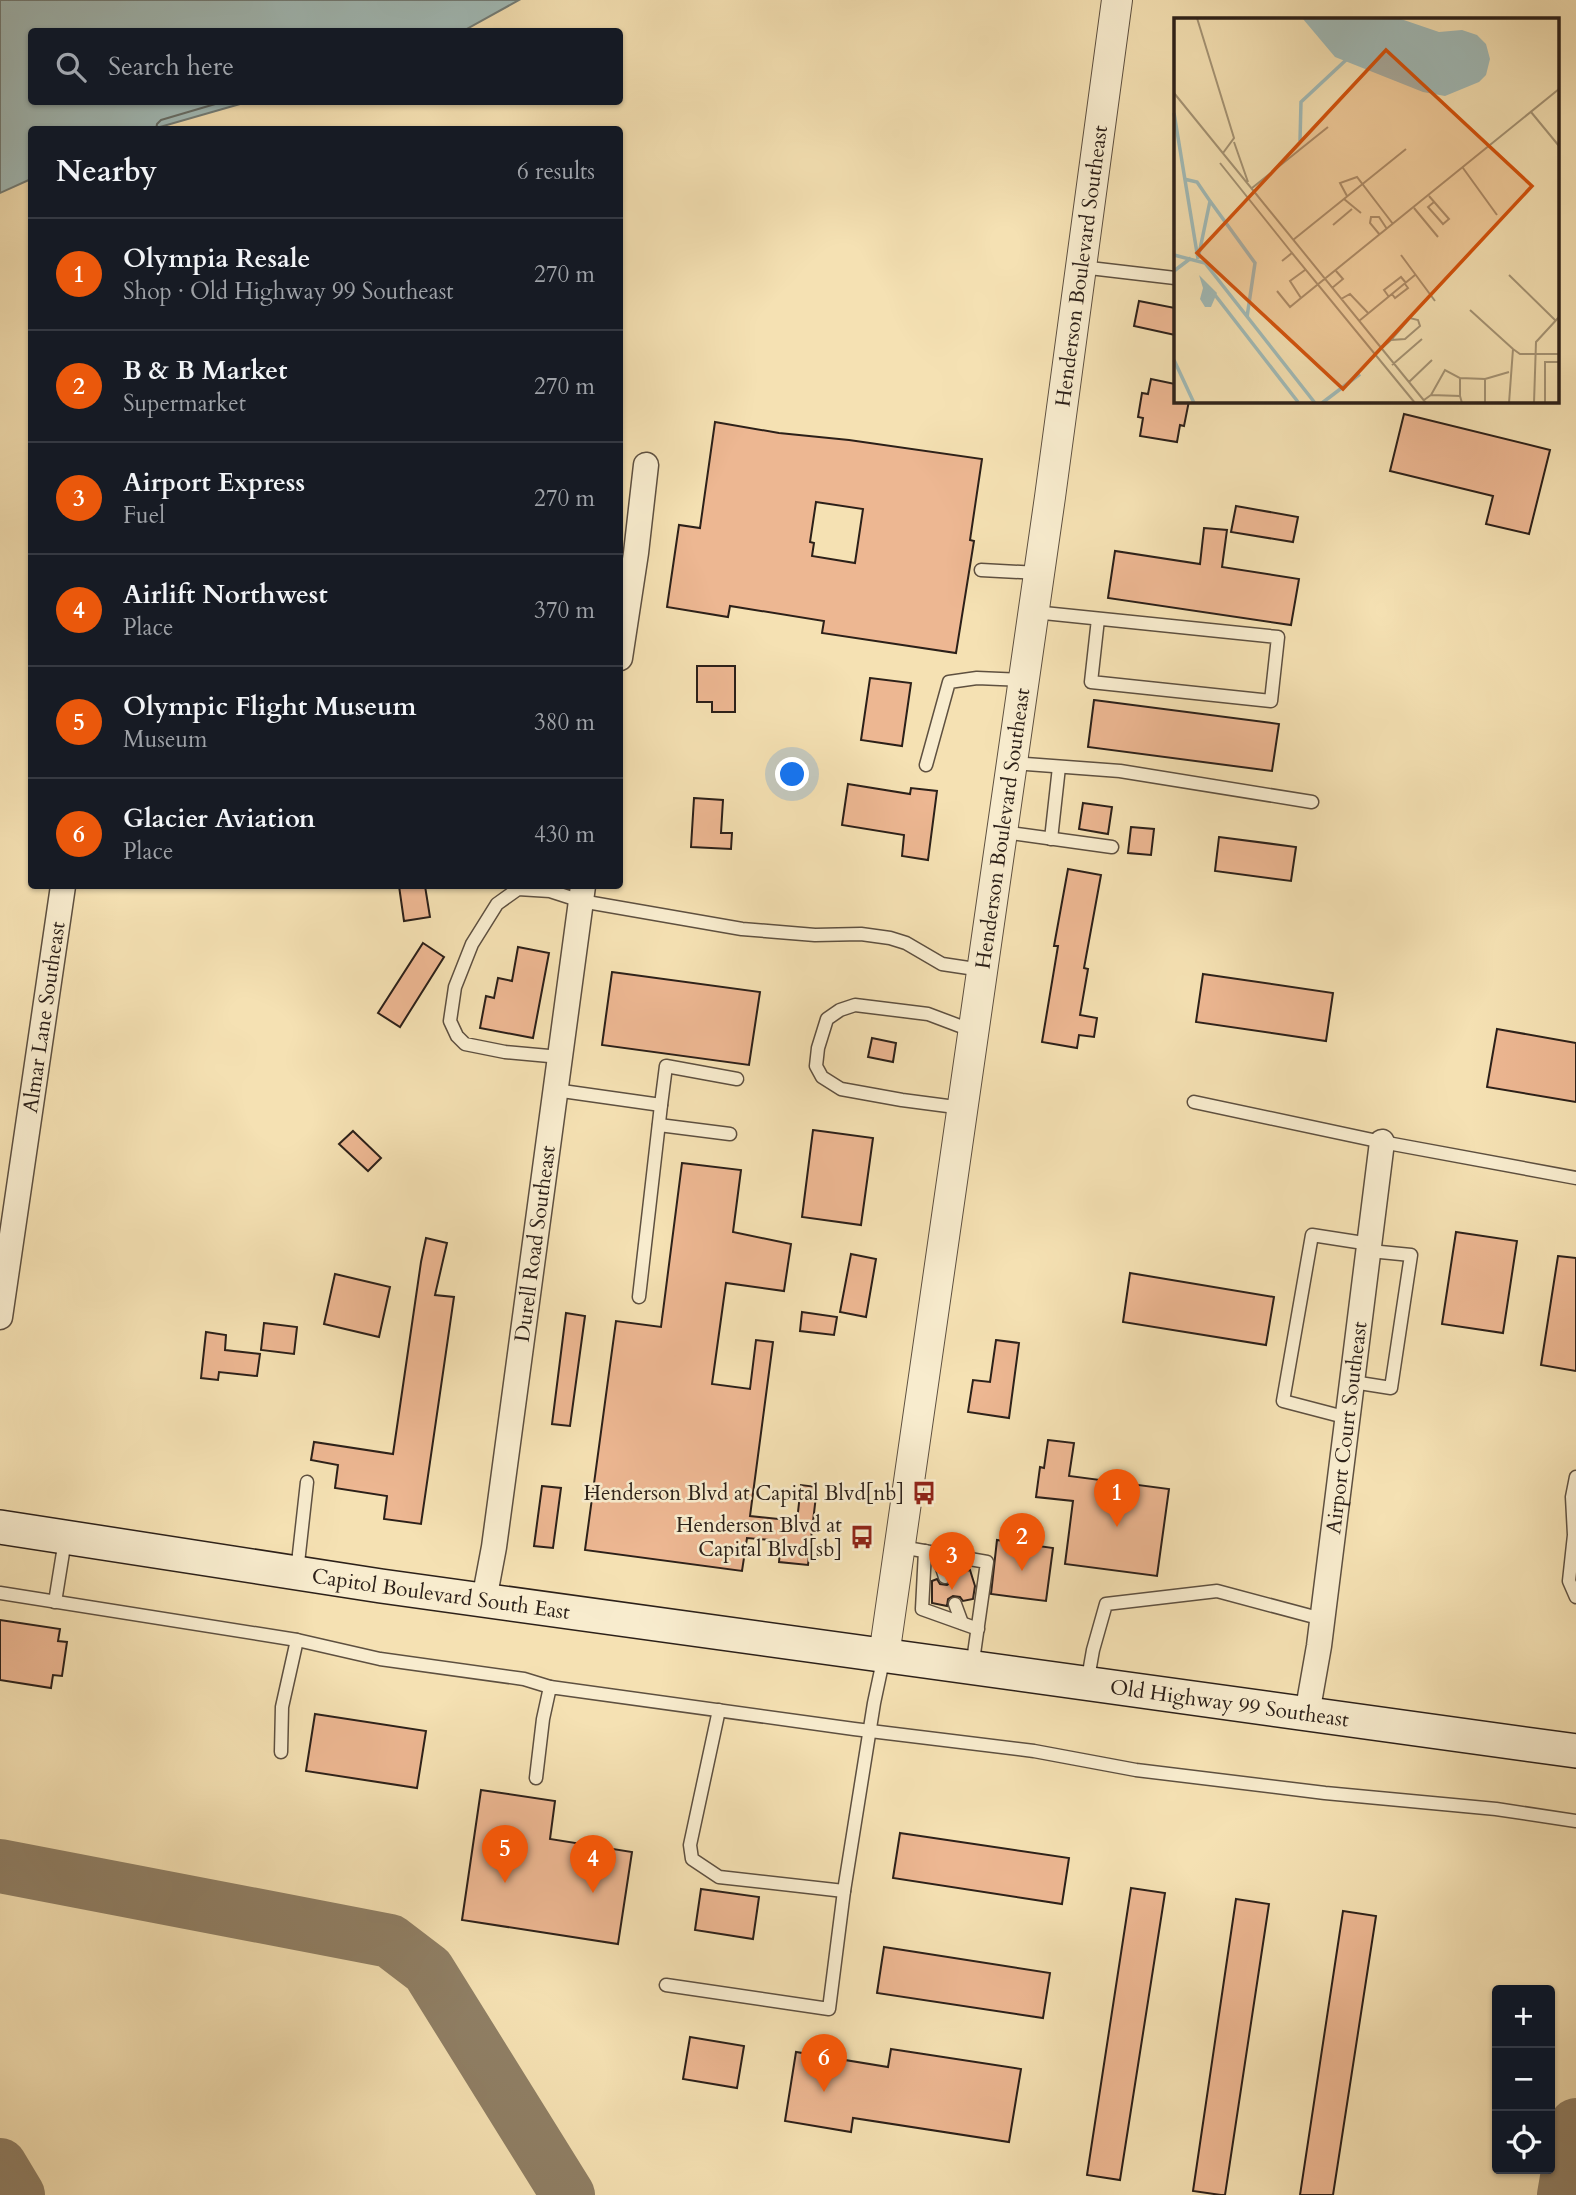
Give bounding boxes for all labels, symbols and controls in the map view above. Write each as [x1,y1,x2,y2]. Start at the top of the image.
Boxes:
inset map [1174,18,1558,402]
search box [28,28,623,105]
icon: search [52,48,90,86]
text: Search here [108,49,234,84]
street label: Henderson Boulevard Southeast [1048,123,1115,408]
text: Nearby [56,151,157,192]
text: 6 results [517,156,595,187]
text: Olympia Resale [123,241,310,276]
text: 1 [73,259,85,290]
text: 270 m [534,259,595,290]
text: Shop · Old Highway 99 Southeast [123,276,454,307]
text: B & B Market [123,353,287,388]
text: 2 [73,371,85,402]
text: 270 m [534,371,595,402]
text: Supermarket [123,388,246,419]
text: Airport Express [123,465,305,500]
text: 3 [73,483,85,514]
text: 270 m [534,483,595,514]
text: Fuel [123,500,165,531]
text: Airlift Northwest [123,577,328,612]
text: 4 [73,595,85,626]
text: 370 m [534,595,595,626]
text: Place [123,612,173,643]
street label: Henderson Boulevard Southeast [969,686,1038,971]
text: Olympic Flight Museum [123,689,416,724]
text: 5 [73,707,85,738]
text: 380 m [534,707,595,738]
text: Museum [123,724,208,755]
your location [775,757,809,791]
text: Glacier Aviation [123,801,315,836]
text: 6 [73,819,85,850]
text: 430 m [534,819,595,850]
text: Place [123,836,173,867]
street label: Almar Lane Southeast [16,919,73,1115]
street label: Durell Road Southeast [508,1143,563,1344]
street label: Airport Court Southeast [1319,1320,1374,1536]
pin: 1 [1094,1469,1140,1527]
place label: Henderson Blvd at Capital Blvd[nb] [584,1479,904,1508]
bus stop icon: Henderson Blvd at Capital Blvd[nb] [910,1479,938,1507]
place label: Henderson Blvd at Capital Blvd[sb] [676,1511,842,1564]
pin: 2 [999,1513,1045,1571]
bus stop icon: Henderson Blvd at Capital Blvd[sb] [848,1523,876,1551]
pin: 3 [929,1532,975,1590]
street label: Capitol Boulevard South East [310,1561,572,1627]
street label: Old Highway 99 Southeast [1108,1673,1351,1735]
pin: 5 [482,1825,528,1883]
pin: 4 [570,1835,616,1893]
map controls [1492,1985,1555,2174]
button: + [1492,1985,1555,2048]
pin: 6 [801,2034,847,2092]
button: − [1492,2048,1555,2111]
button: locate [1492,2111,1555,2174]

